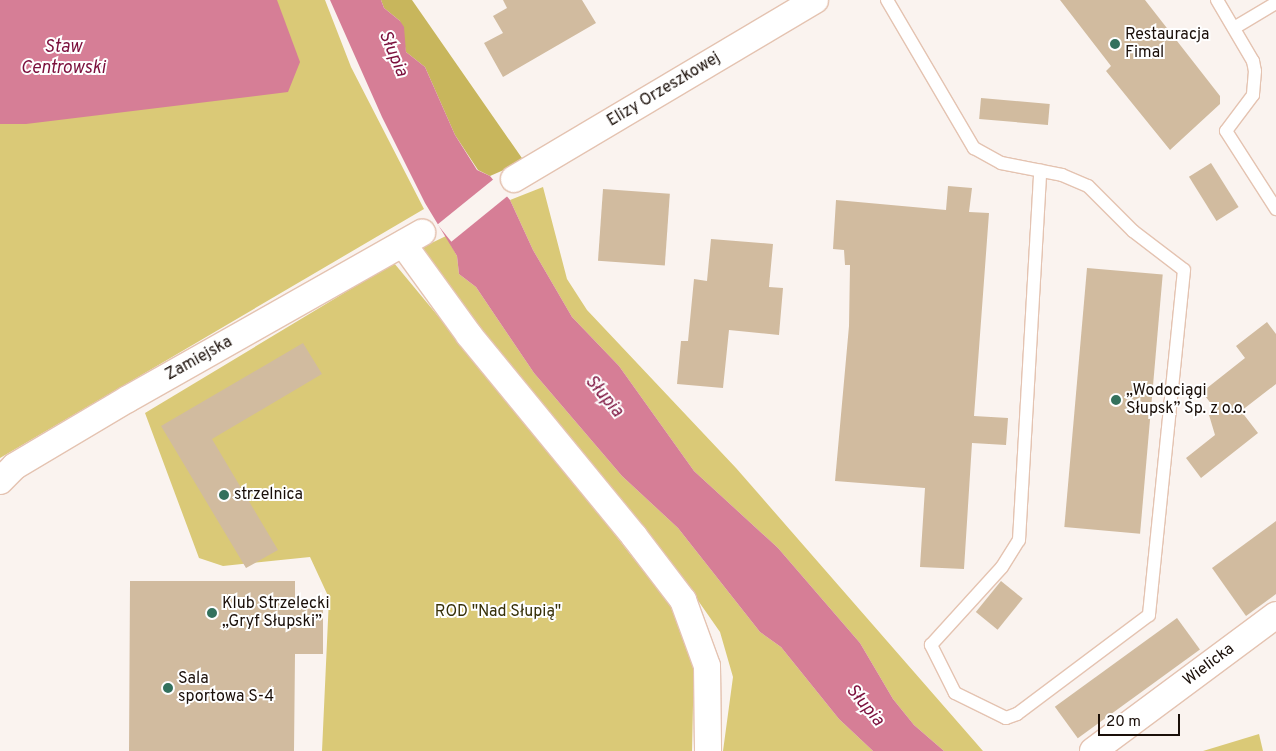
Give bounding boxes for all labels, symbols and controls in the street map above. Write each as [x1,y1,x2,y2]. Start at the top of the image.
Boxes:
place label: Restauracja Fimal [1125,25,1209,63]
water label: Słupia [373,28,411,80]
water label: Staw Centrowski [20,38,106,80]
marker: Restauracja Fimal [1109,38,1121,50]
street label: Elizy Orzeszkowej [604,49,724,131]
street label: Zamiejska [162,333,236,385]
water label: Słupia [579,372,627,422]
place label: „Wodociągi Słupsk” Sp. z o.o. [1126,381,1246,419]
marker: „Wodociągi Słupsk” Sp. z o.o. [1110,394,1122,406]
place label: strzelnica [234,485,303,505]
marker: strzelnica [218,489,230,501]
place label: Klub Strzelecki „Gryf Słupski” [222,594,330,632]
park label: ROD "Nad Słupią" [435,602,561,622]
marker: Klub Strzelecki „Gryf Słupski” [206,607,218,619]
street label: Wielicka [1180,640,1238,690]
place label: Sala sportowa S-4 [178,669,274,707]
water label: Słupia [840,681,888,731]
marker: Sala sportowa S-4 [162,682,174,694]
scale bar [1101,704,1184,736]
text: 20 m [1106,713,1141,732]

